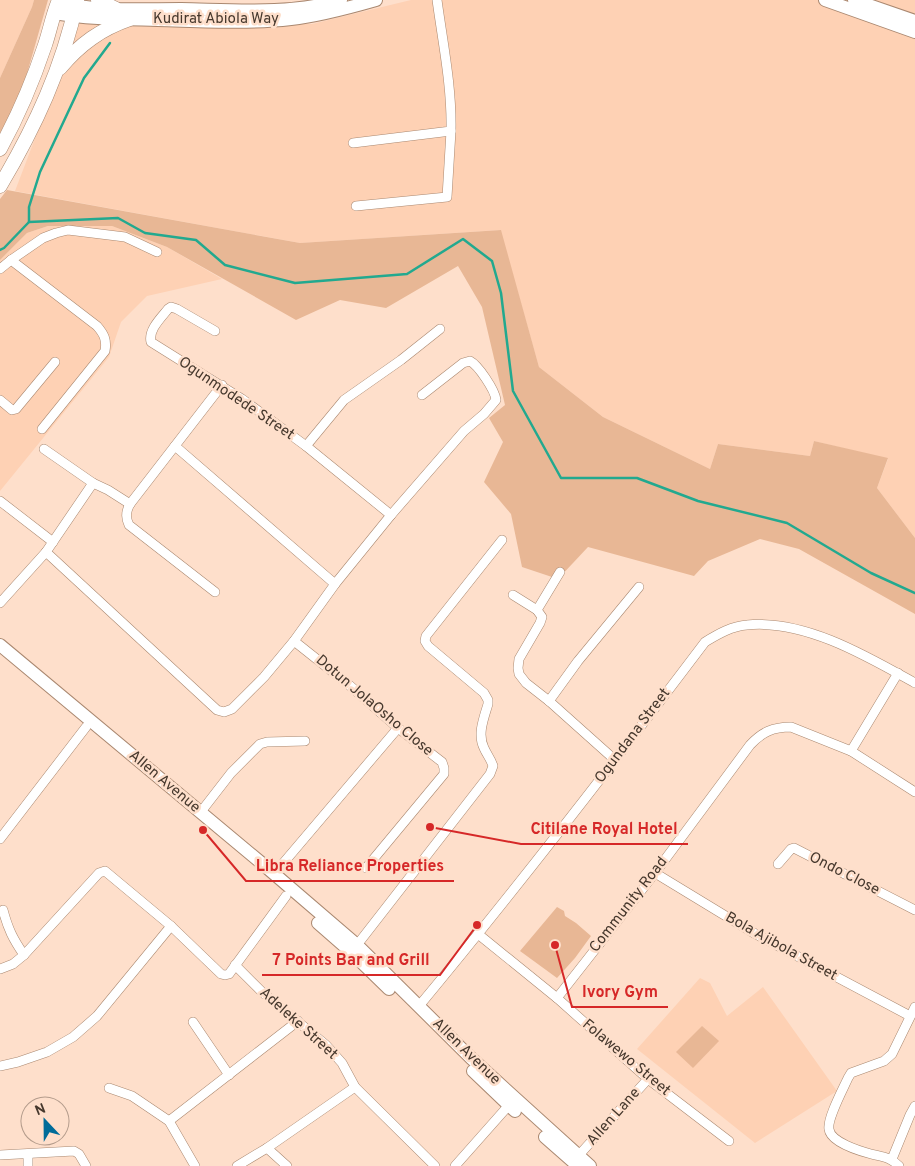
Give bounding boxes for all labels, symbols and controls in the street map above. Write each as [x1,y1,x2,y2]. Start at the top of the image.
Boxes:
street label: Kudirat Abiola Way [153,10,279,29]
street label: Ogunmodede Street [174,353,298,445]
street label: Dotun JolaOsho Close [311,651,437,761]
street label: Ogundana Street [591,685,675,787]
street label: Allen Avenue [124,747,204,817]
callout: Citilane Royal Hotel [521,813,688,844]
text: Citilane Royal Hotel [530,820,678,840]
street label: Ondo Close [805,848,883,900]
callout: Libra Reliance Properties [246,850,454,881]
street label: Community Road [586,853,672,957]
text: Libra Reliance Properties [256,857,444,877]
street label: Bola Ajibola Street [722,908,840,986]
callout: 7 Points Bar and Grill [262,944,440,975]
text: 7 Points Bar and Grill [272,951,430,971]
callout: Ivory Gym [572,976,668,1007]
text: Ivory Gym [582,983,658,1003]
street label: Adeleke Street [255,984,341,1064]
street label: Allen Avenue [428,1015,504,1089]
street label: Folawewo Street [578,1016,674,1100]
street label: Allen Lane [583,1084,645,1150]
north arrow [20,1096,70,1146]
text: N [33,1101,49,1120]

